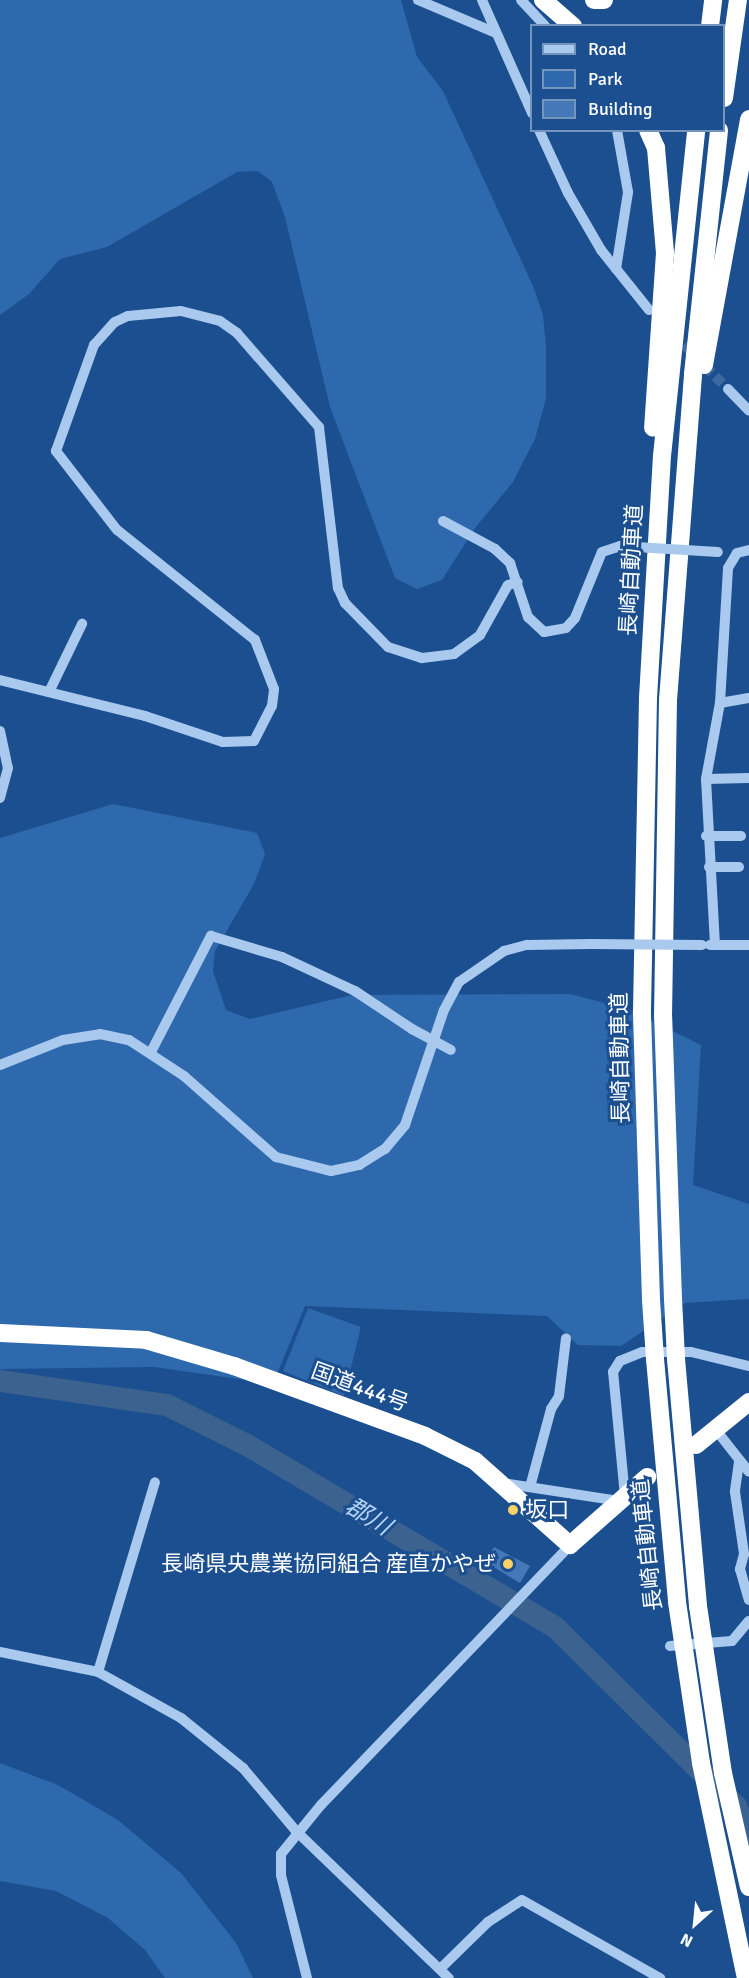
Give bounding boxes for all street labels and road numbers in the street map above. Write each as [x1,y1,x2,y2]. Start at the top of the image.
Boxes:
street label: 長崎自動車道 [614,503,648,637]
street label: 長崎自動車道 [606,992,634,1124]
street label: 国道444号 [308,1357,412,1417]
street label: 長崎自動車道 [627,1478,667,1612]

